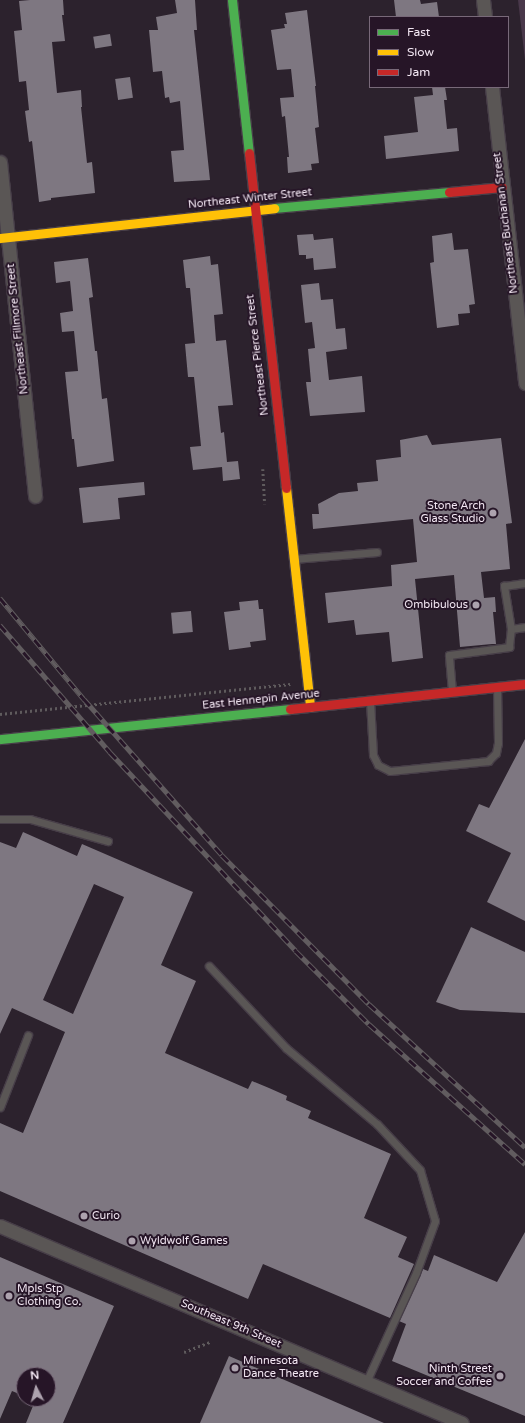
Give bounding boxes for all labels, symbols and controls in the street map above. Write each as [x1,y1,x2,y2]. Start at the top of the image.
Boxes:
legend [369,16,509,88]
text: Fast [407,25,430,39]
text: Slow [407,45,434,59]
text: Jam [407,65,430,79]
street label: Northeast Buchanan Street [491,152,521,294]
street label: Northeast Winter Street [187,186,313,212]
street label: Northeast Fillmore Street [5,263,31,395]
street label: Northeast Pierce Street [244,294,272,416]
place label: Stone Arch Glass Studio [421,500,485,526]
marker: Stone Arch Glass Studio [488,508,498,518]
place label: Ombibulous [404,598,468,612]
marker: Ombibulous [471,600,481,610]
street label: East Hennepin Avenue [202,687,320,713]
place label: Curio [92,1209,120,1223]
marker: Curio [79,1211,89,1221]
place label: Wyldwolf Games [140,1234,228,1248]
marker: Wyldwolf Games [127,1236,137,1246]
place label: Mpls Stp Clothing Co. [17,1283,81,1309]
marker: Mpls Stp Clothing Co. [4,1291,14,1301]
street label: Southeast 9th Street [179,1297,283,1351]
place label: Minnesota Dance Theatre [243,1355,319,1381]
marker: Minnesota Dance Theatre [230,1363,240,1373]
place label: Ninth Street Soccer and Coffee [396,1363,492,1389]
north arrow [16,1367,56,1407]
text: N [30,1369,40,1382]
marker: Ninth Street Soccer and Coffee [495,1371,505,1381]

